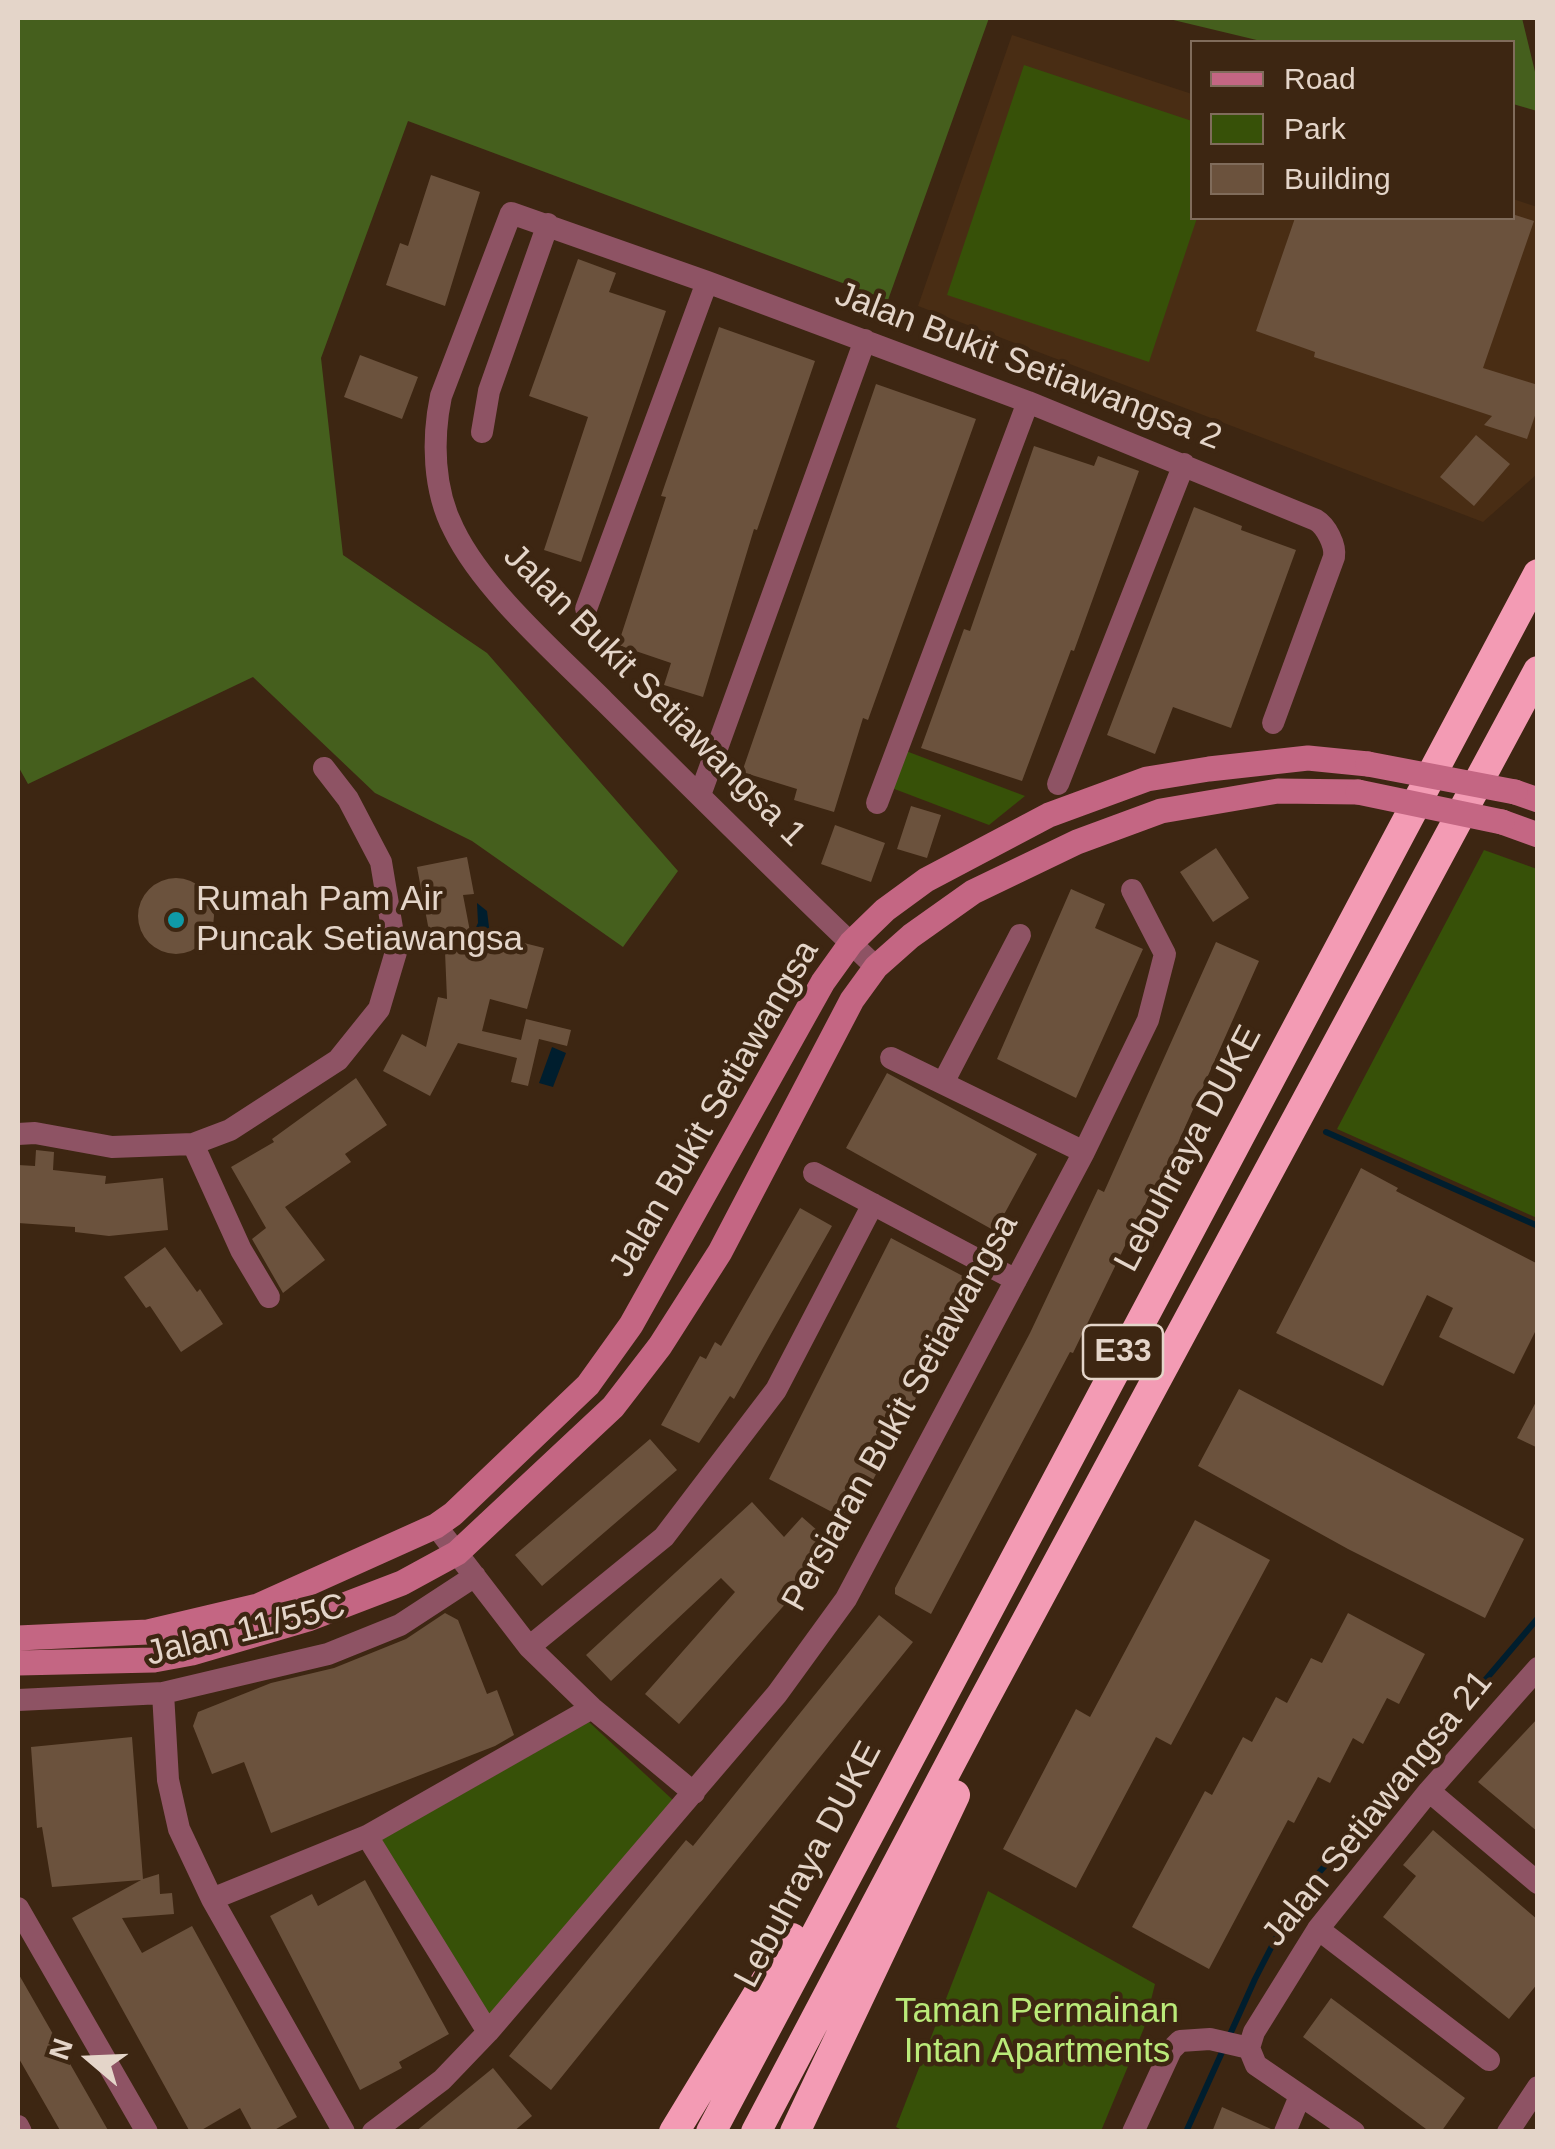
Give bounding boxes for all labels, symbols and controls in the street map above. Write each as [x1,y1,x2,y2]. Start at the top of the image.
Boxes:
legend [1190,40,1515,220]
text: Road [1284,62,1356,95]
text: Park [1284,112,1346,145]
text: Building [1284,162,1391,195]
street label: Jalan Bukit Setiawangsa 2 [829,274,1227,460]
street label: Jalan Bukit Setiawangsa 1 [494,536,814,856]
place label: Rumah Pam Air Puncak Setiawangsa [196,879,523,961]
marker: Rumah Pam Air Puncak Setiawangsa [165,909,187,931]
street label: Jalan Bukit Setiawangsa [601,933,829,1285]
street label: Lebuhraya DUKE [1107,1019,1271,1279]
street label: Persiaran Bukit Setiawangsa [774,1207,1028,1619]
road number: E33 [1083,1325,1163,1379]
street label: Jalan 11/55C [142,1586,350,1676]
street label: Jalan Setiawangsa 21 [1254,1663,1502,1955]
street label: Lebuhraya DUKE [727,1735,891,1995]
park label: Taman Permainan Intan Apartments [895,1991,1179,2073]
north arrow [40,2009,140,2109]
text: N [43,2034,79,2064]

